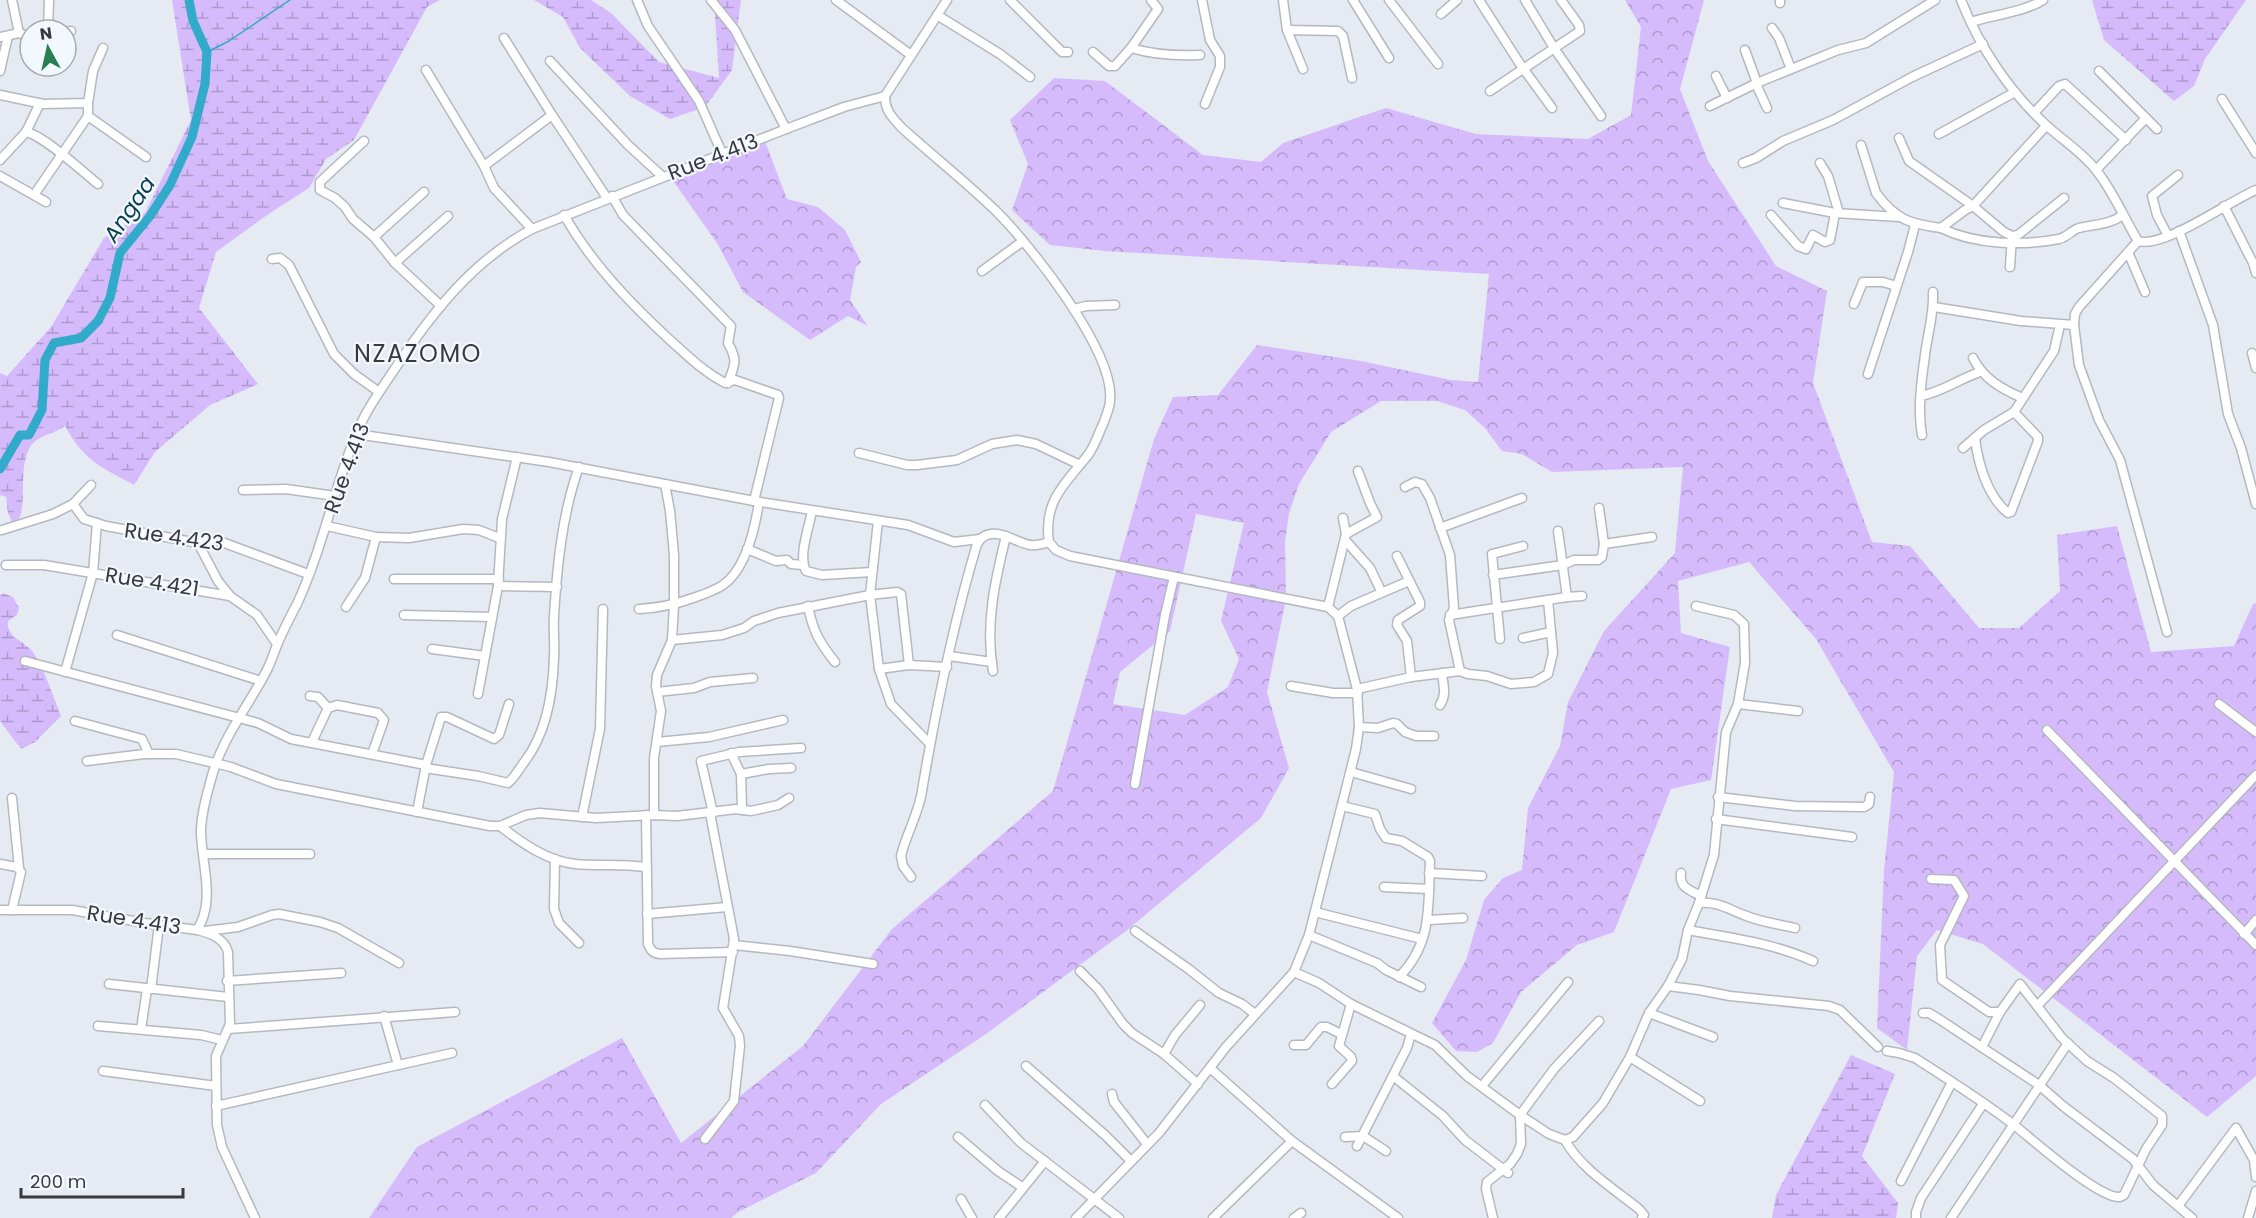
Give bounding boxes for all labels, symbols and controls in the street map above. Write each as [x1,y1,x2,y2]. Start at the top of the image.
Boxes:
north arrow [18,18,78,78]
text: N [38,21,54,46]
street label: Rue 4.413 [663,126,762,187]
water label: Angaa [95,170,163,249]
district label: NZAZOMO [354,337,482,370]
street label: Rue 4.413 [317,418,376,517]
street label: Rue 4.423 [122,515,226,558]
street label: Rue 4.421 [103,560,201,603]
street label: Rue 4.413 [85,898,183,941]
scale bar [21,1161,183,1199]
text: 200 m [30,1169,86,1194]

